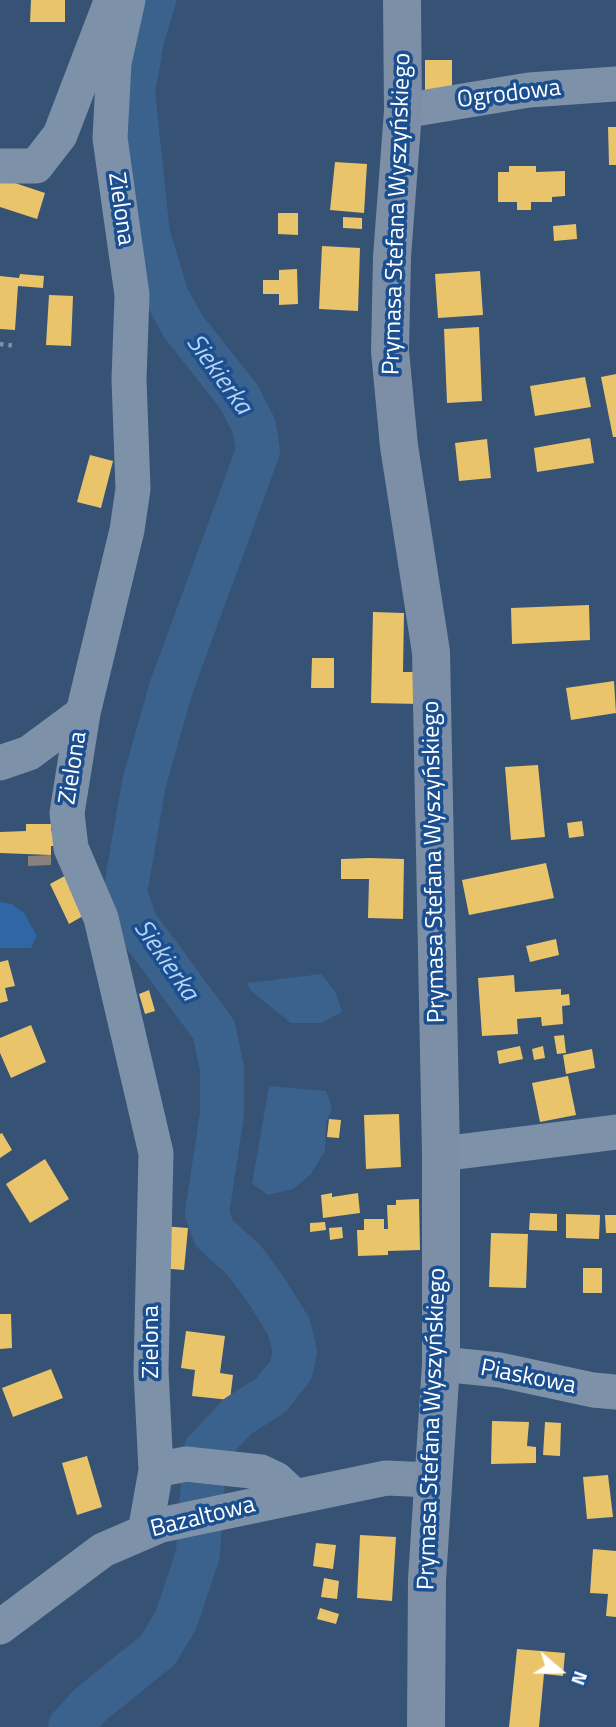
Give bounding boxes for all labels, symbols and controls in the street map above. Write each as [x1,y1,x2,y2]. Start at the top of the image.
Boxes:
street label: Prymasa Stefana Wyszyńskiego [378,52,418,376]
street label: Ogrodowa [455,74,563,116]
street label: Zielona [101,171,139,247]
water label: Siekierka [178,329,258,421]
street label: Prymasa Stefana Wyszyńskiego [418,701,452,1023]
street label: Zielona [54,730,94,806]
water label: Siekierka [126,914,204,1008]
street label: Prymasa Stefana Wyszyńskiego [413,1267,453,1591]
street label: Zielona [138,1305,166,1379]
street label: Piaskowa [478,1355,578,1401]
street label: Bazaltowa [148,1491,258,1545]
north arrow [525,1636,595,1706]
text: N [564,1667,596,1689]

